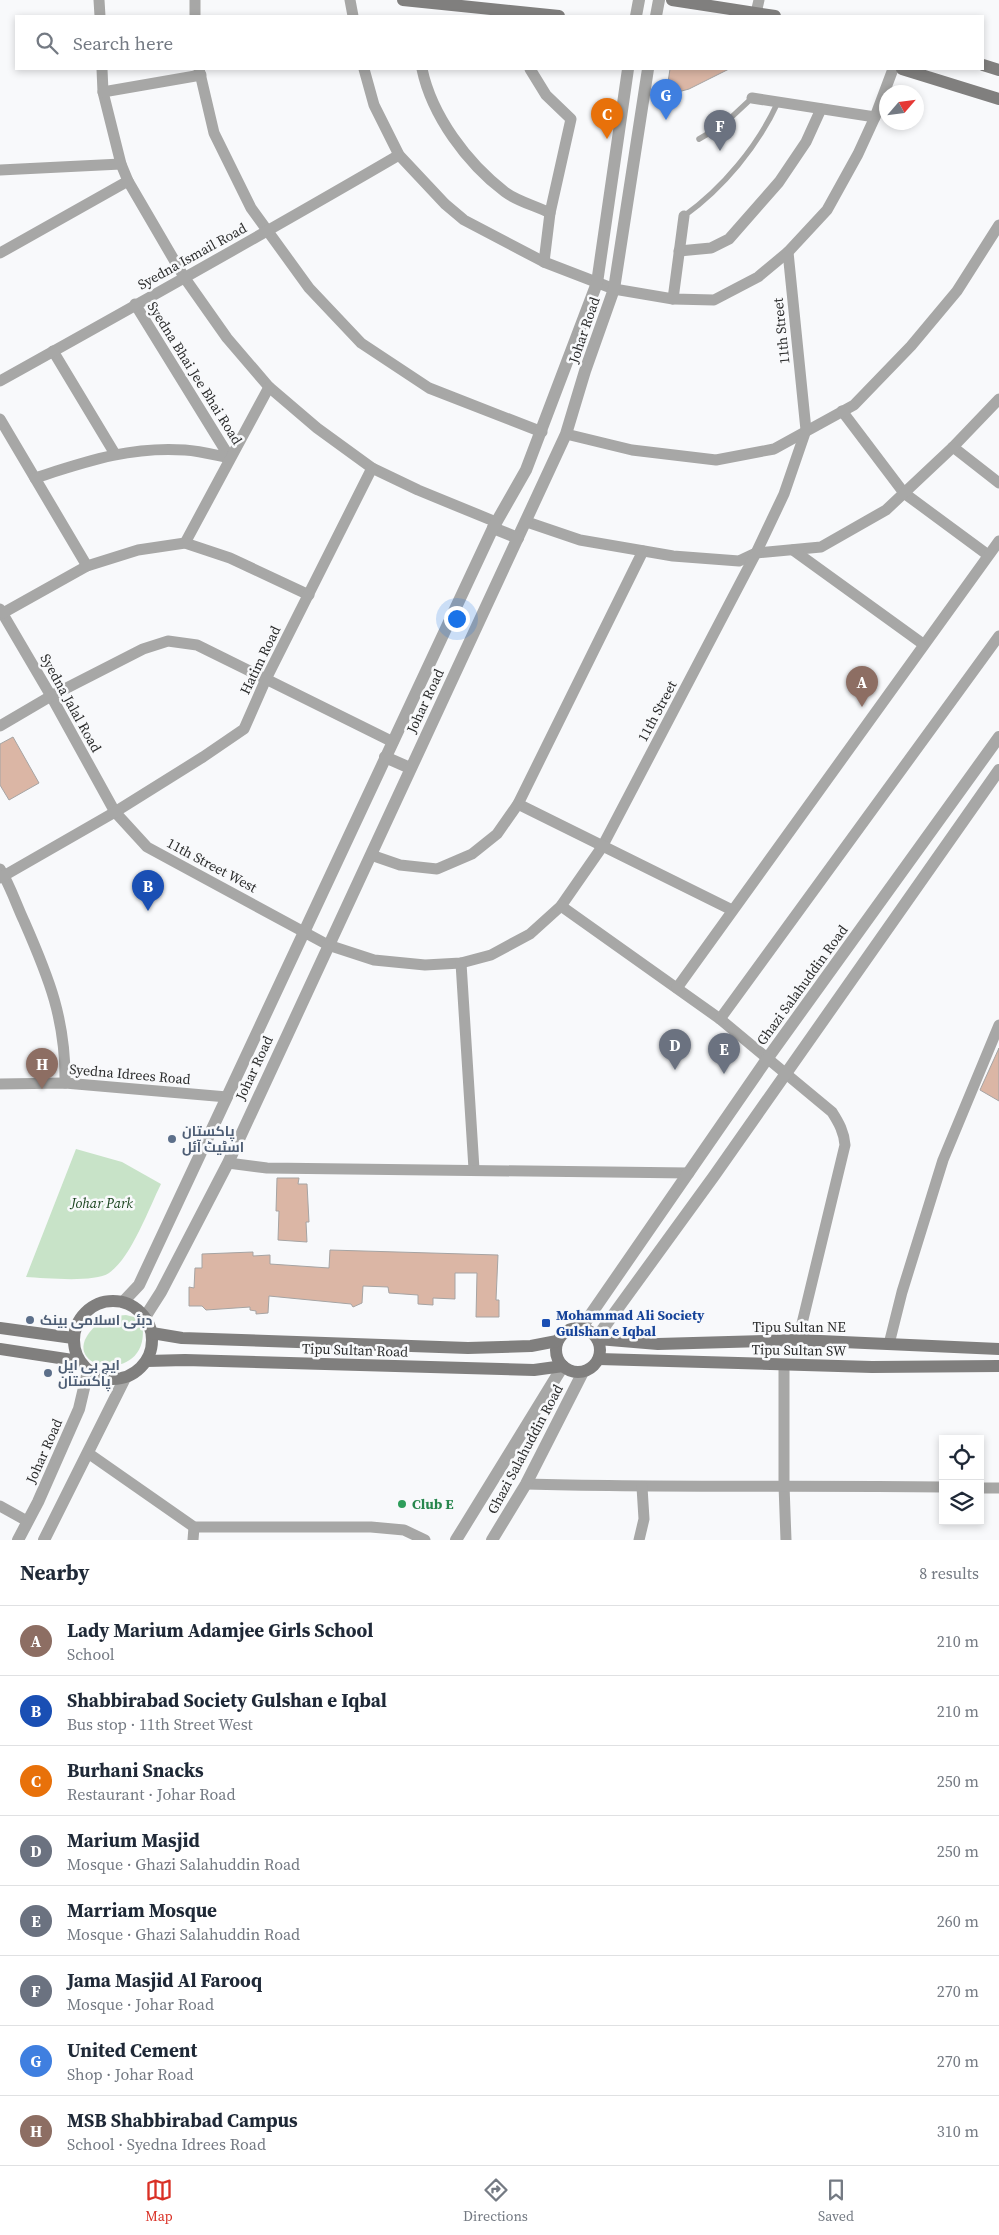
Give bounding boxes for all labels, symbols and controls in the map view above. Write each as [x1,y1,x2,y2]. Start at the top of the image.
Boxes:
search box [15,15,984,70]
icon: search [33,29,61,57]
text: Search here [73,30,173,56]
pin: G [650,79,682,120]
north arrow [879,85,924,130]
pin: C [591,98,623,139]
pin: F [704,110,736,151]
street label: Syedna Ismail Road [134,218,250,294]
street label: Johar Road [563,294,605,367]
street label: 11th Street [768,296,794,365]
street label: Syedna Bhai Jee Bhai Road [143,298,247,448]
your location [444,606,470,632]
street label: Hatim Road [235,622,285,698]
street label: Syedna Jalal Road [36,650,106,756]
street label: Johar Road [401,666,449,737]
pin: A [846,666,878,707]
street label: 11th Street [633,677,682,745]
street label: 11th Street West [163,833,261,897]
pin: B [132,870,164,911]
street label: Ghazi Salahuddin Road [752,921,853,1049]
pin: D [659,1029,691,1070]
street label: Johar Road [230,1033,278,1104]
pin: E [708,1033,740,1074]
pin: H [26,1048,58,1089]
street label: Syedna Idrees Road [69,1059,192,1089]
place label: پاکستان اسٹیٹ آئل [182,1121,244,1157]
marker: پاکستان اسٹیٹ آئل [166,1133,178,1145]
park label: Johar Park [69,1193,133,1213]
place label: Mohammad Ali Society Gulshan e Iqbal [556,1305,705,1341]
place label: دبئی اسلامی بینک [40,1310,152,1330]
marker: دبئی اسلامی بینک [24,1314,36,1326]
marker: Mohammad Ali Society Gulshan e Iqbal [540,1317,552,1329]
street label: Tipu Sultan NE [752,1317,846,1337]
street label: Tipu Sultan Road [301,1338,409,1362]
street label: Tipu Sultan SW [751,1339,847,1361]
place label: ایچ بی ایل پاکستان [58,1355,120,1392]
marker: ایچ بی ایل پاکستان [42,1367,54,1379]
street label: Ghazi Salahuddin Road [482,1381,568,1517]
street label: Johar Road [20,1415,67,1487]
map controls [939,1435,984,1525]
button: locate [939,1435,984,1480]
button: layers [939,1480,984,1525]
place label: Club E [412,1494,454,1514]
marker: Club E [396,1498,408,1510]
text: Nearby [20,1558,90,1587]
text: 8 results [919,1562,979,1584]
text: Lady Marium Adamjee Girls School [67,1617,373,1643]
text: A [31,1630,41,1652]
text: 210 m [937,1630,979,1652]
text: School [67,1643,115,1665]
text: Shabbirabad Society Gulshan e Iqbal [67,1687,387,1713]
text: B [31,1700,41,1722]
text: 210 m [937,1700,979,1722]
text: Bus stop · 11th Street West [67,1713,253,1735]
text: Burhani Snacks [67,1757,204,1783]
text: C [31,1770,41,1792]
text: 250 m [937,1770,979,1792]
text: Restaurant · Johar Road [67,1783,235,1805]
text: Marium Masjid [67,1827,200,1853]
text: D [30,1840,42,1862]
text: 250 m [937,1840,979,1862]
text: Mosque · Ghazi Salahuddin Road [67,1853,300,1875]
text: Marriam Mosque [67,1897,217,1923]
text: E [31,1910,41,1932]
text: 260 m [937,1910,979,1932]
text: Mosque · Ghazi Salahuddin Road [67,1923,300,1945]
text: Jama Masjid Al Farooq [67,1967,262,1993]
text: F [31,1980,41,2002]
text: 270 m [937,1980,979,2002]
text: Mosque · Johar Road [67,1993,214,2015]
text: United Cement [67,2037,197,2063]
text: G [31,2050,41,2072]
text: 270 m [937,2050,979,2072]
text: Shop · Johar Road [67,2063,194,2085]
text: MSB Shabbirabad Campus [67,2107,298,2133]
text: H [30,2120,42,2142]
text: 310 m [937,2120,979,2142]
text: School · Syedna Idrees Road [67,2133,266,2155]
tab: Map [145,2176,173,2226]
tab: Directions [463,2176,528,2226]
tab: Saved [818,2176,854,2226]

